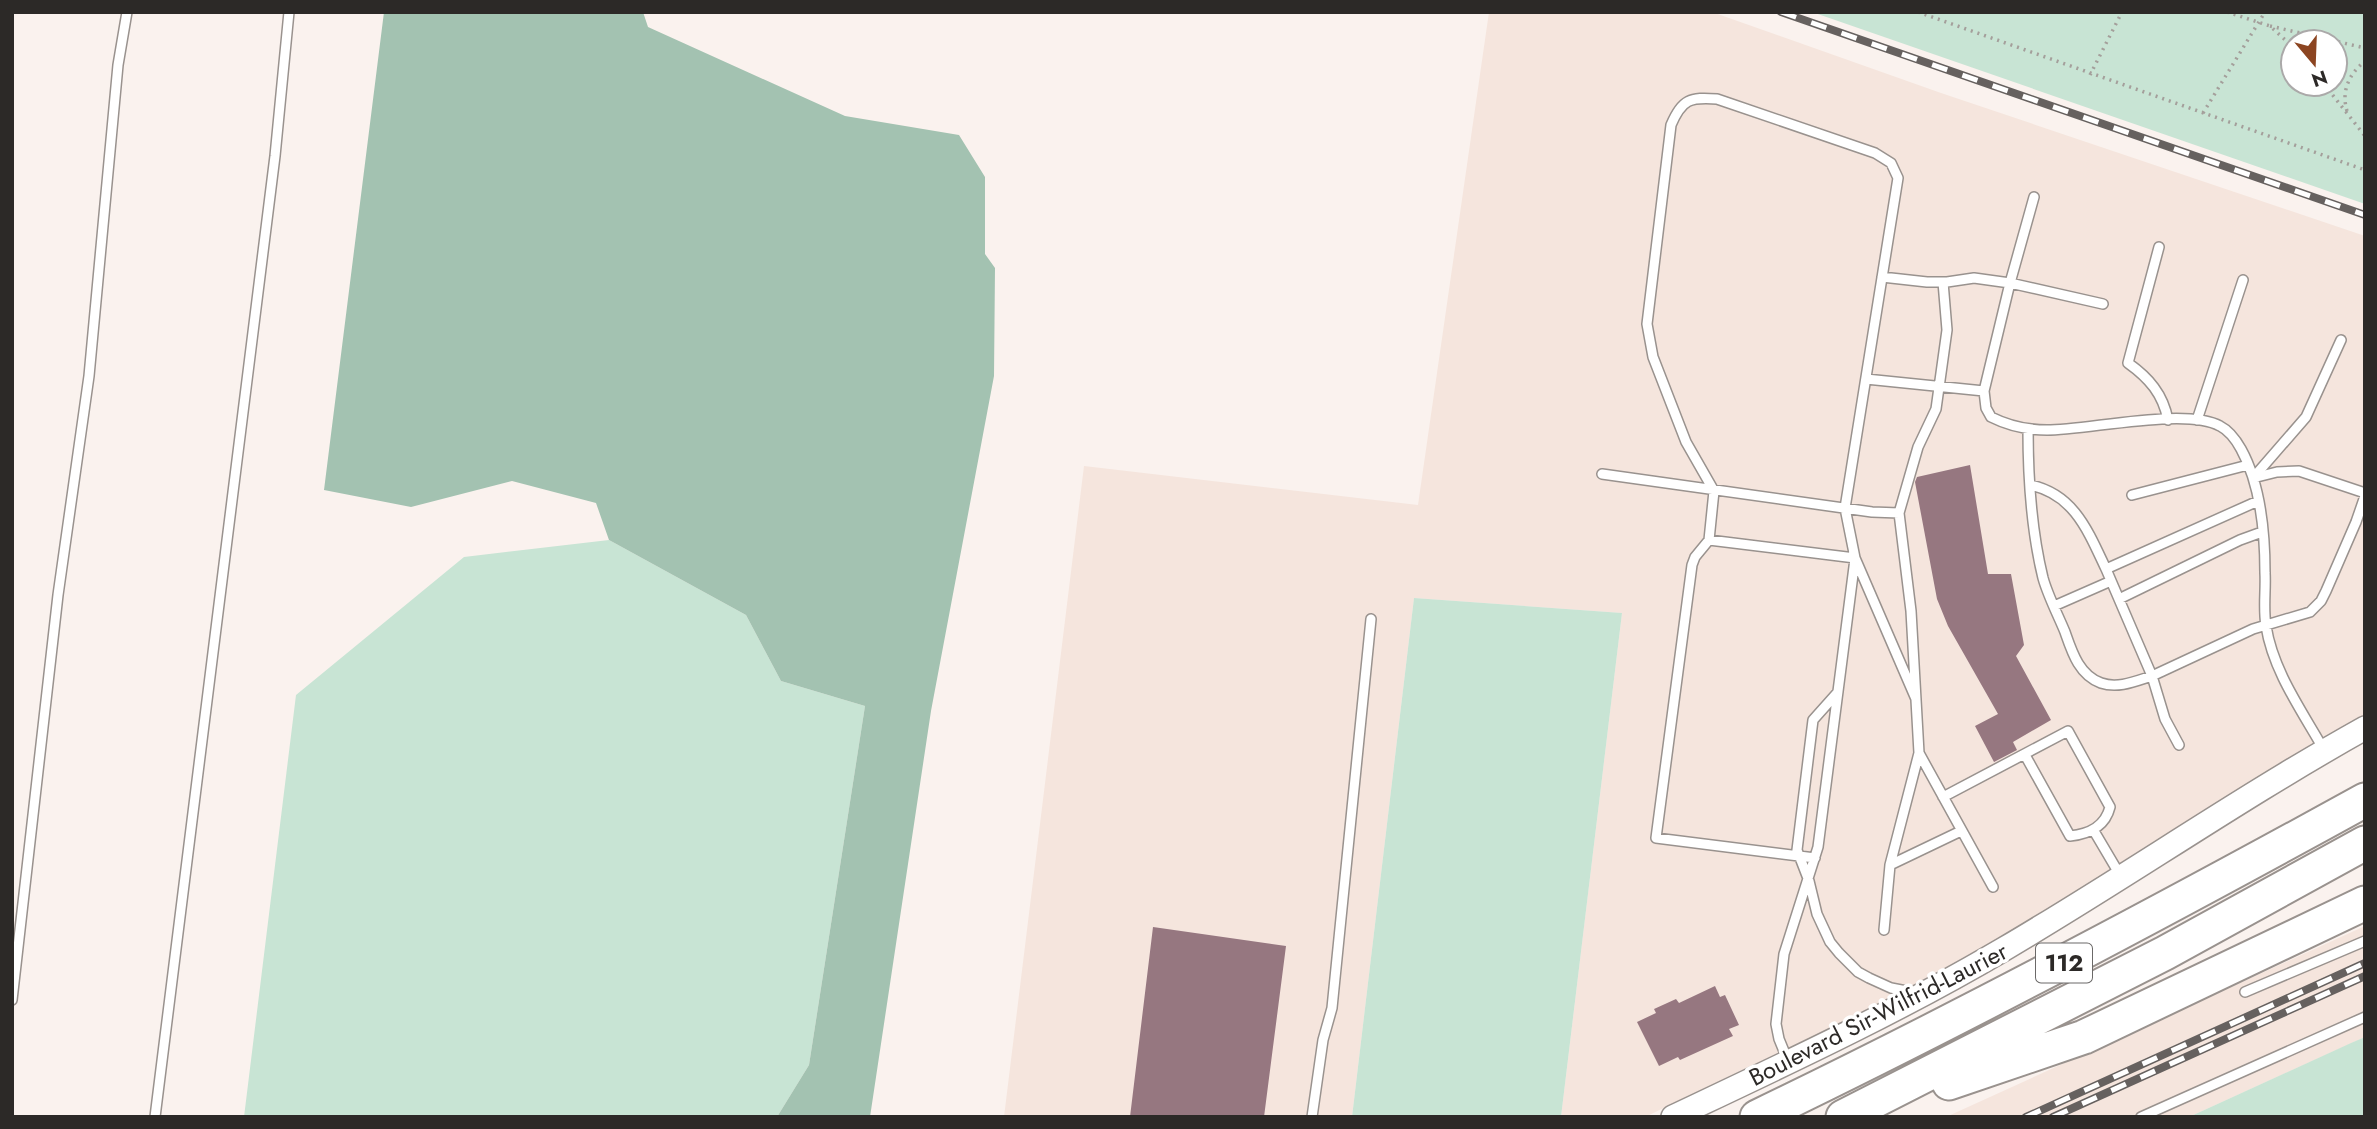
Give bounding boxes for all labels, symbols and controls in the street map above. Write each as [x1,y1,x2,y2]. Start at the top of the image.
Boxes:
north arrow [2279,28,2349,98]
text: N [2308,63,2331,94]
street label: Boulevard Sir-Wilfrid-Laurier [1743,933,2014,1095]
road number: 112 [2036,944,2092,982]

